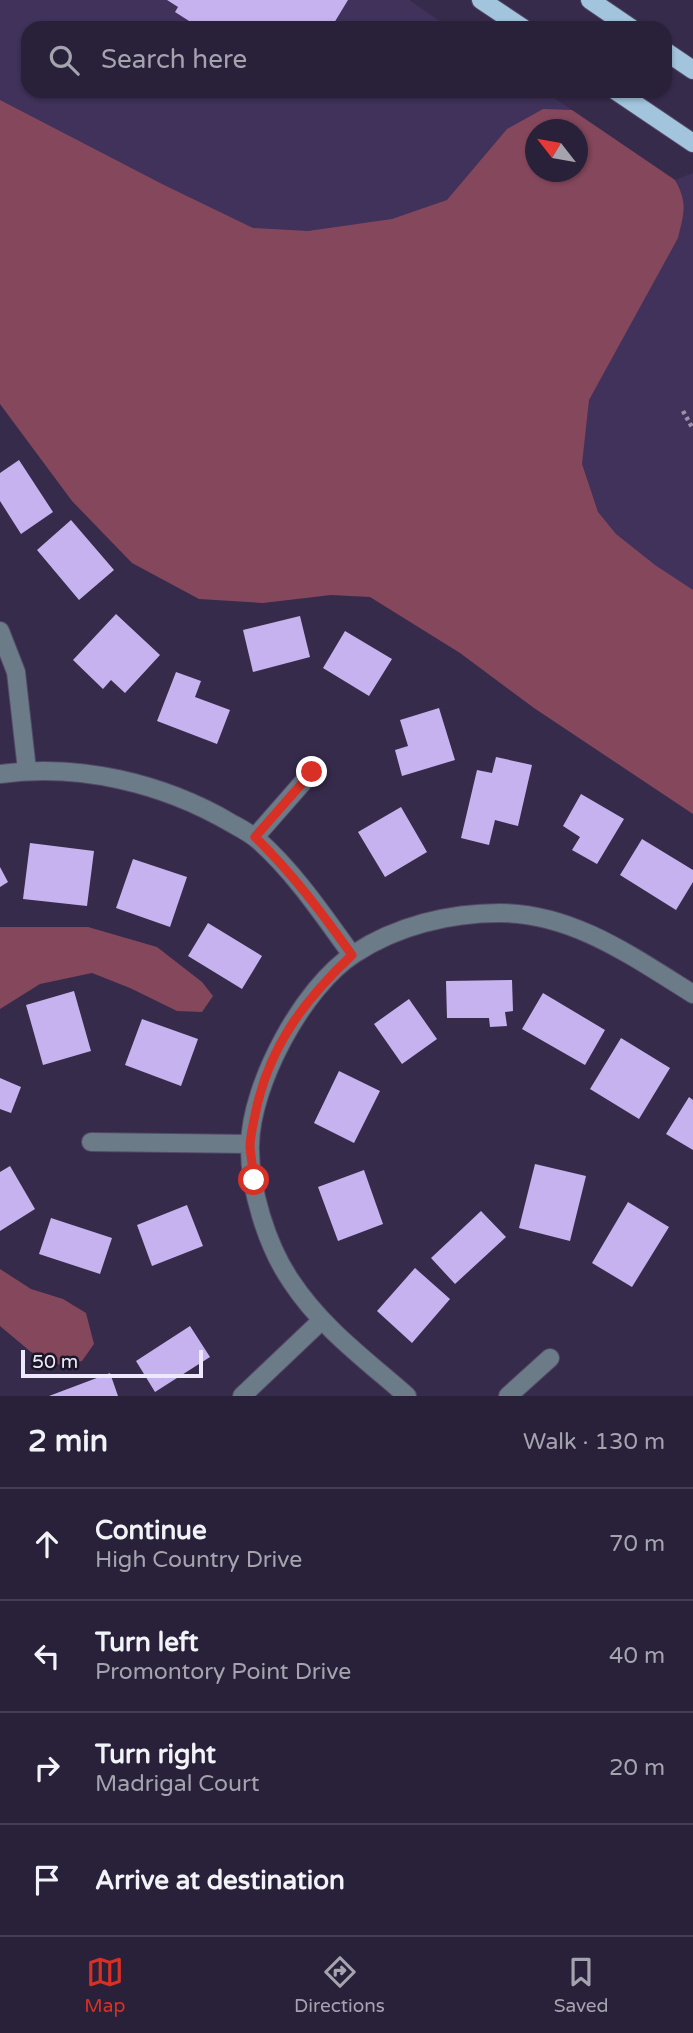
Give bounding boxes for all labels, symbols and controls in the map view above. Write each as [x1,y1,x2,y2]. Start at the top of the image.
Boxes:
search box [21,21,672,98]
icon: search [45,41,83,79]
text: Search here [101,44,247,75]
north arrow [525,119,588,182]
route end [296,756,327,787]
route start [238,1164,269,1195]
scale bar [21,1347,203,1379]
text: 50 m [32,1351,78,1373]
text: 2 min [28,1423,108,1460]
text: Walk · 130 m [523,1428,665,1456]
text: Continue [95,1515,207,1546]
icon: ahead [28,1525,66,1563]
text: 70 m [609,1530,665,1558]
text: High Country Drive [95,1546,302,1574]
text: Turn left [95,1627,198,1658]
icon: left [28,1637,66,1675]
text: 40 m [609,1642,665,1670]
text: Promontory Point Drive [95,1658,351,1686]
text: Turn right [95,1739,216,1770]
icon: right [28,1749,66,1787]
text: 20 m [609,1754,665,1782]
text: Madrigal Court [95,1770,260,1798]
icon: arrive [28,1861,66,1899]
text: Arrive at destination [95,1865,345,1896]
tab: Map [84,1953,125,2017]
tab: Directions [294,1953,385,2017]
tab: Saved [554,1953,609,2017]

